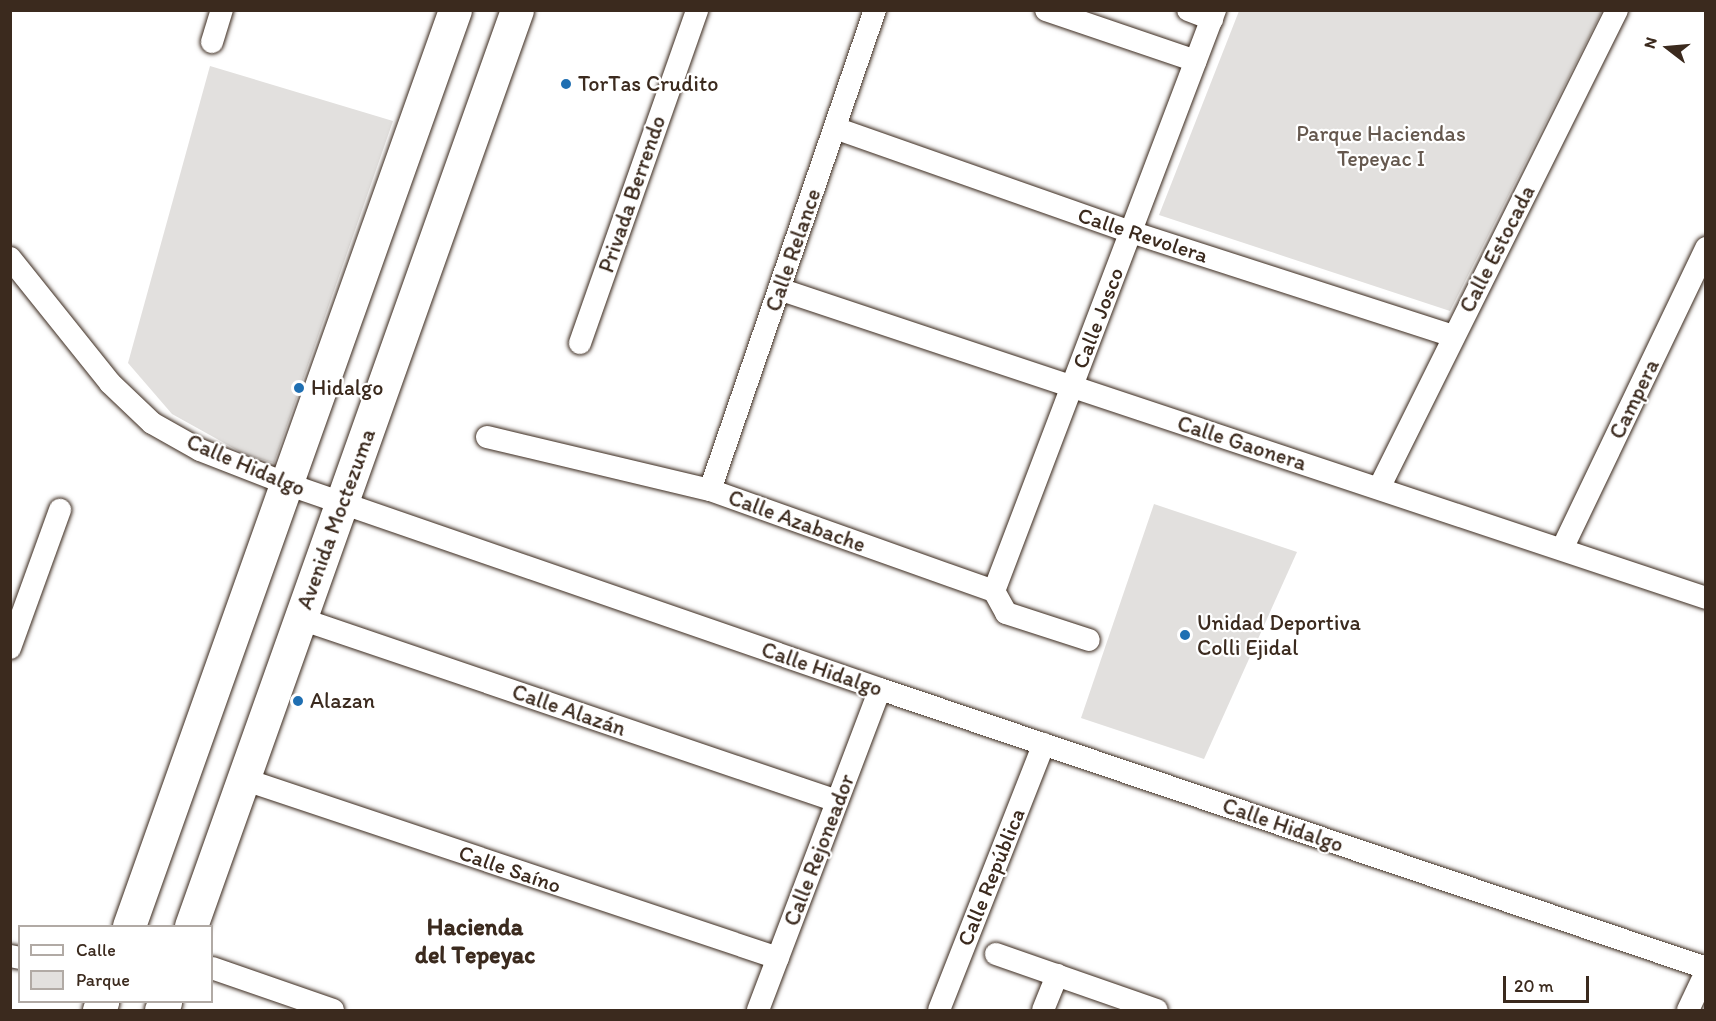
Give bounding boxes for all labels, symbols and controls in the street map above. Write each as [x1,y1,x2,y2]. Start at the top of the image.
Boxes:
north arrow [1638,18,1698,78]
text: N [1640,35,1661,51]
place label: TorTas Crudito [578,71,718,97]
marker: TorTas Crudito [559,77,573,91]
street label: Privada Berrendo [593,112,671,276]
park label: Parque Haciendas Tepeyac I [1296,120,1466,172]
street label: Calle Estocada [1454,181,1540,317]
street label: Calle Relance [760,186,826,314]
street label: Calle Revolera [1074,202,1212,268]
street label: Calle Josco [1067,264,1129,372]
street label: Campera [1603,355,1665,443]
place label: Hidalgo [311,375,384,401]
marker: Hidalgo [292,381,306,395]
street label: Calle Gaonera [1174,410,1310,476]
street label: Avenida Moctezuma [291,425,381,613]
street label: Calle Hidalgo [183,428,309,502]
street label: Calle Azabache [725,484,869,558]
place label: Unidad Deportiva Colli Ejidal [1197,609,1361,660]
marker: Unidad Deportiva Colli Ejidal [1178,628,1192,642]
street label: Calle Hidalgo [758,636,886,702]
street label: Calle Alazán [508,678,630,742]
place label: Alazan [310,688,375,714]
marker: Alazan [291,694,305,708]
street label: Calle Rejoneador [778,771,860,929]
street label: Calle Hidalgo [1219,792,1347,858]
street label: Calle República [951,804,1031,950]
street label: Calle Saíno [455,839,565,899]
district label: Hacienda del Tepeyac [416,913,534,969]
legend [18,925,213,1003]
text: Calle [76,939,116,961]
scale bar [1506,964,1592,1002]
text: Parque [76,969,130,991]
text: 20 m [1514,975,1554,997]

